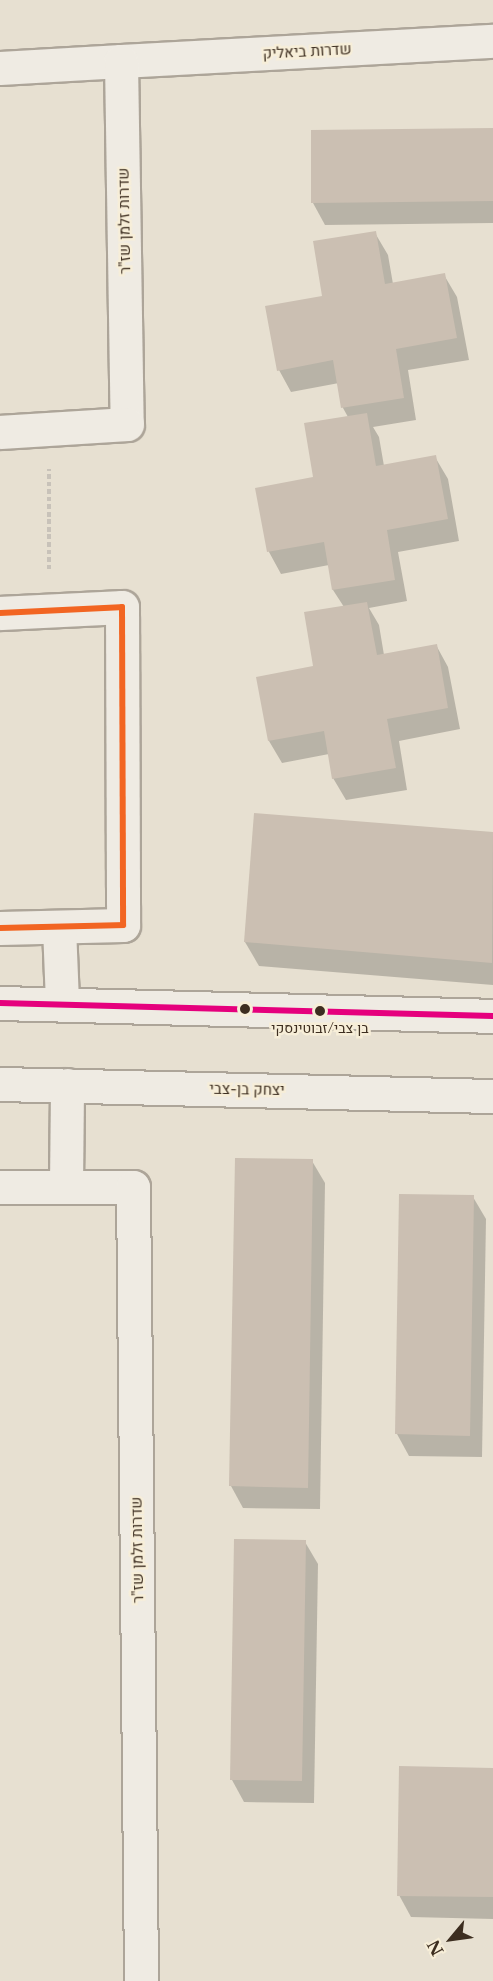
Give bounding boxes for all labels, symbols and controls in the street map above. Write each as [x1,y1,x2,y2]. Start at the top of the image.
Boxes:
street label: שדרות ביאליק [262,40,352,62]
street label: שדרות זלמן שז"ר [114,168,134,274]
unlabelled marker [239,1003,251,1015]
marker: בן צבי/זבוטינסקי [314,1005,326,1017]
place label: בן צבי/זבוטינסקי [271,1020,369,1036]
street label: יצחק בן-צבי [209,1079,285,1099]
street label: שדרות זלמן שז"ר [127,1497,147,1603]
north arrow [421,1909,481,1969]
text: N [423,1936,448,1959]

